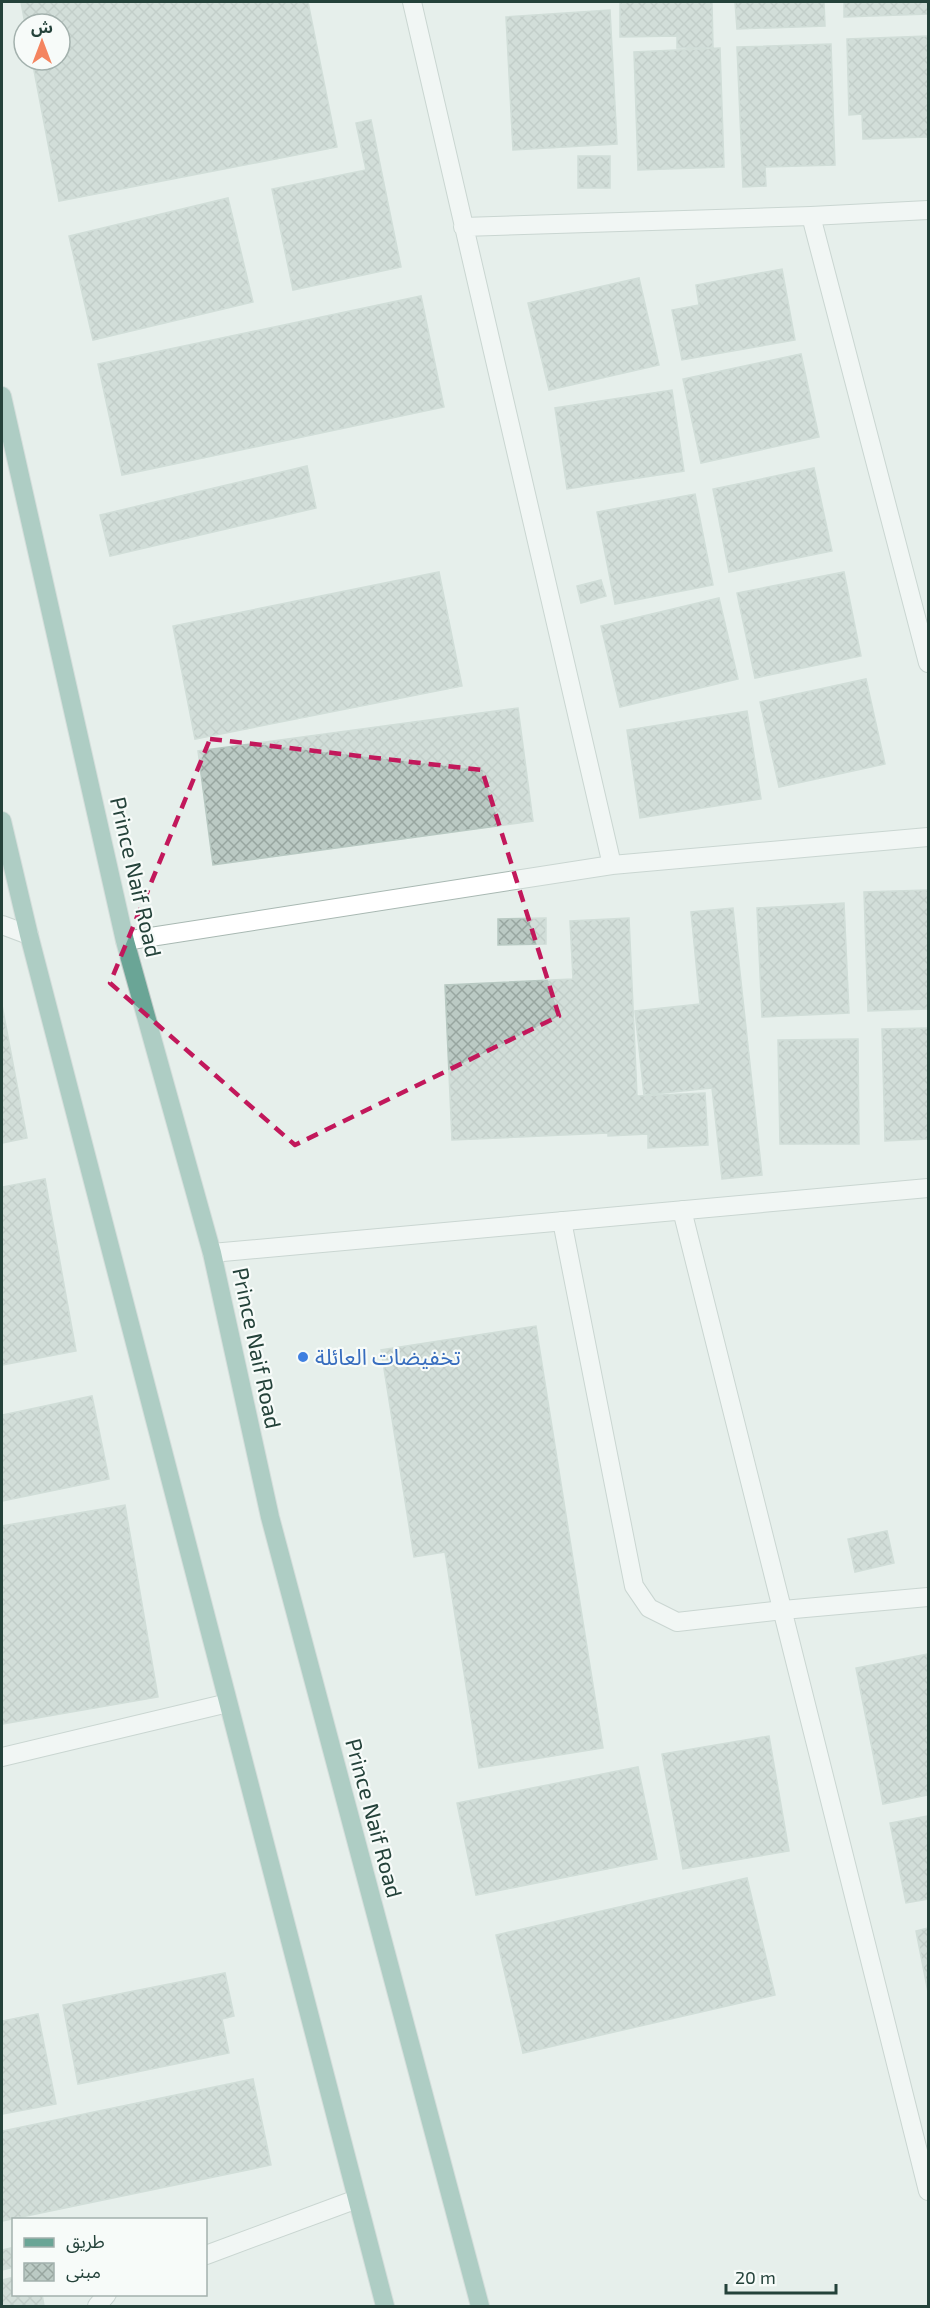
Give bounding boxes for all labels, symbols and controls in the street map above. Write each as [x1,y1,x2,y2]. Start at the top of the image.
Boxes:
north arrow [12,12,72,72]
text: ش [31,17,53,37]
street label: Prince Naif Road [106,794,168,960]
street label: Prince Naif Road [228,1265,288,1431]
place label: تخفيضات العائلة [315,1343,461,1369]
marker: تخفيضات العائلة [296,1350,310,1364]
street label: Prince Naif Road [341,1735,409,1900]
legend [12,2218,207,2296]
text: طريق [66,2230,105,2253]
scale bar [726,2257,836,2295]
text: مبنى [66,2260,101,2283]
text: 20 m [735,2266,776,2288]

